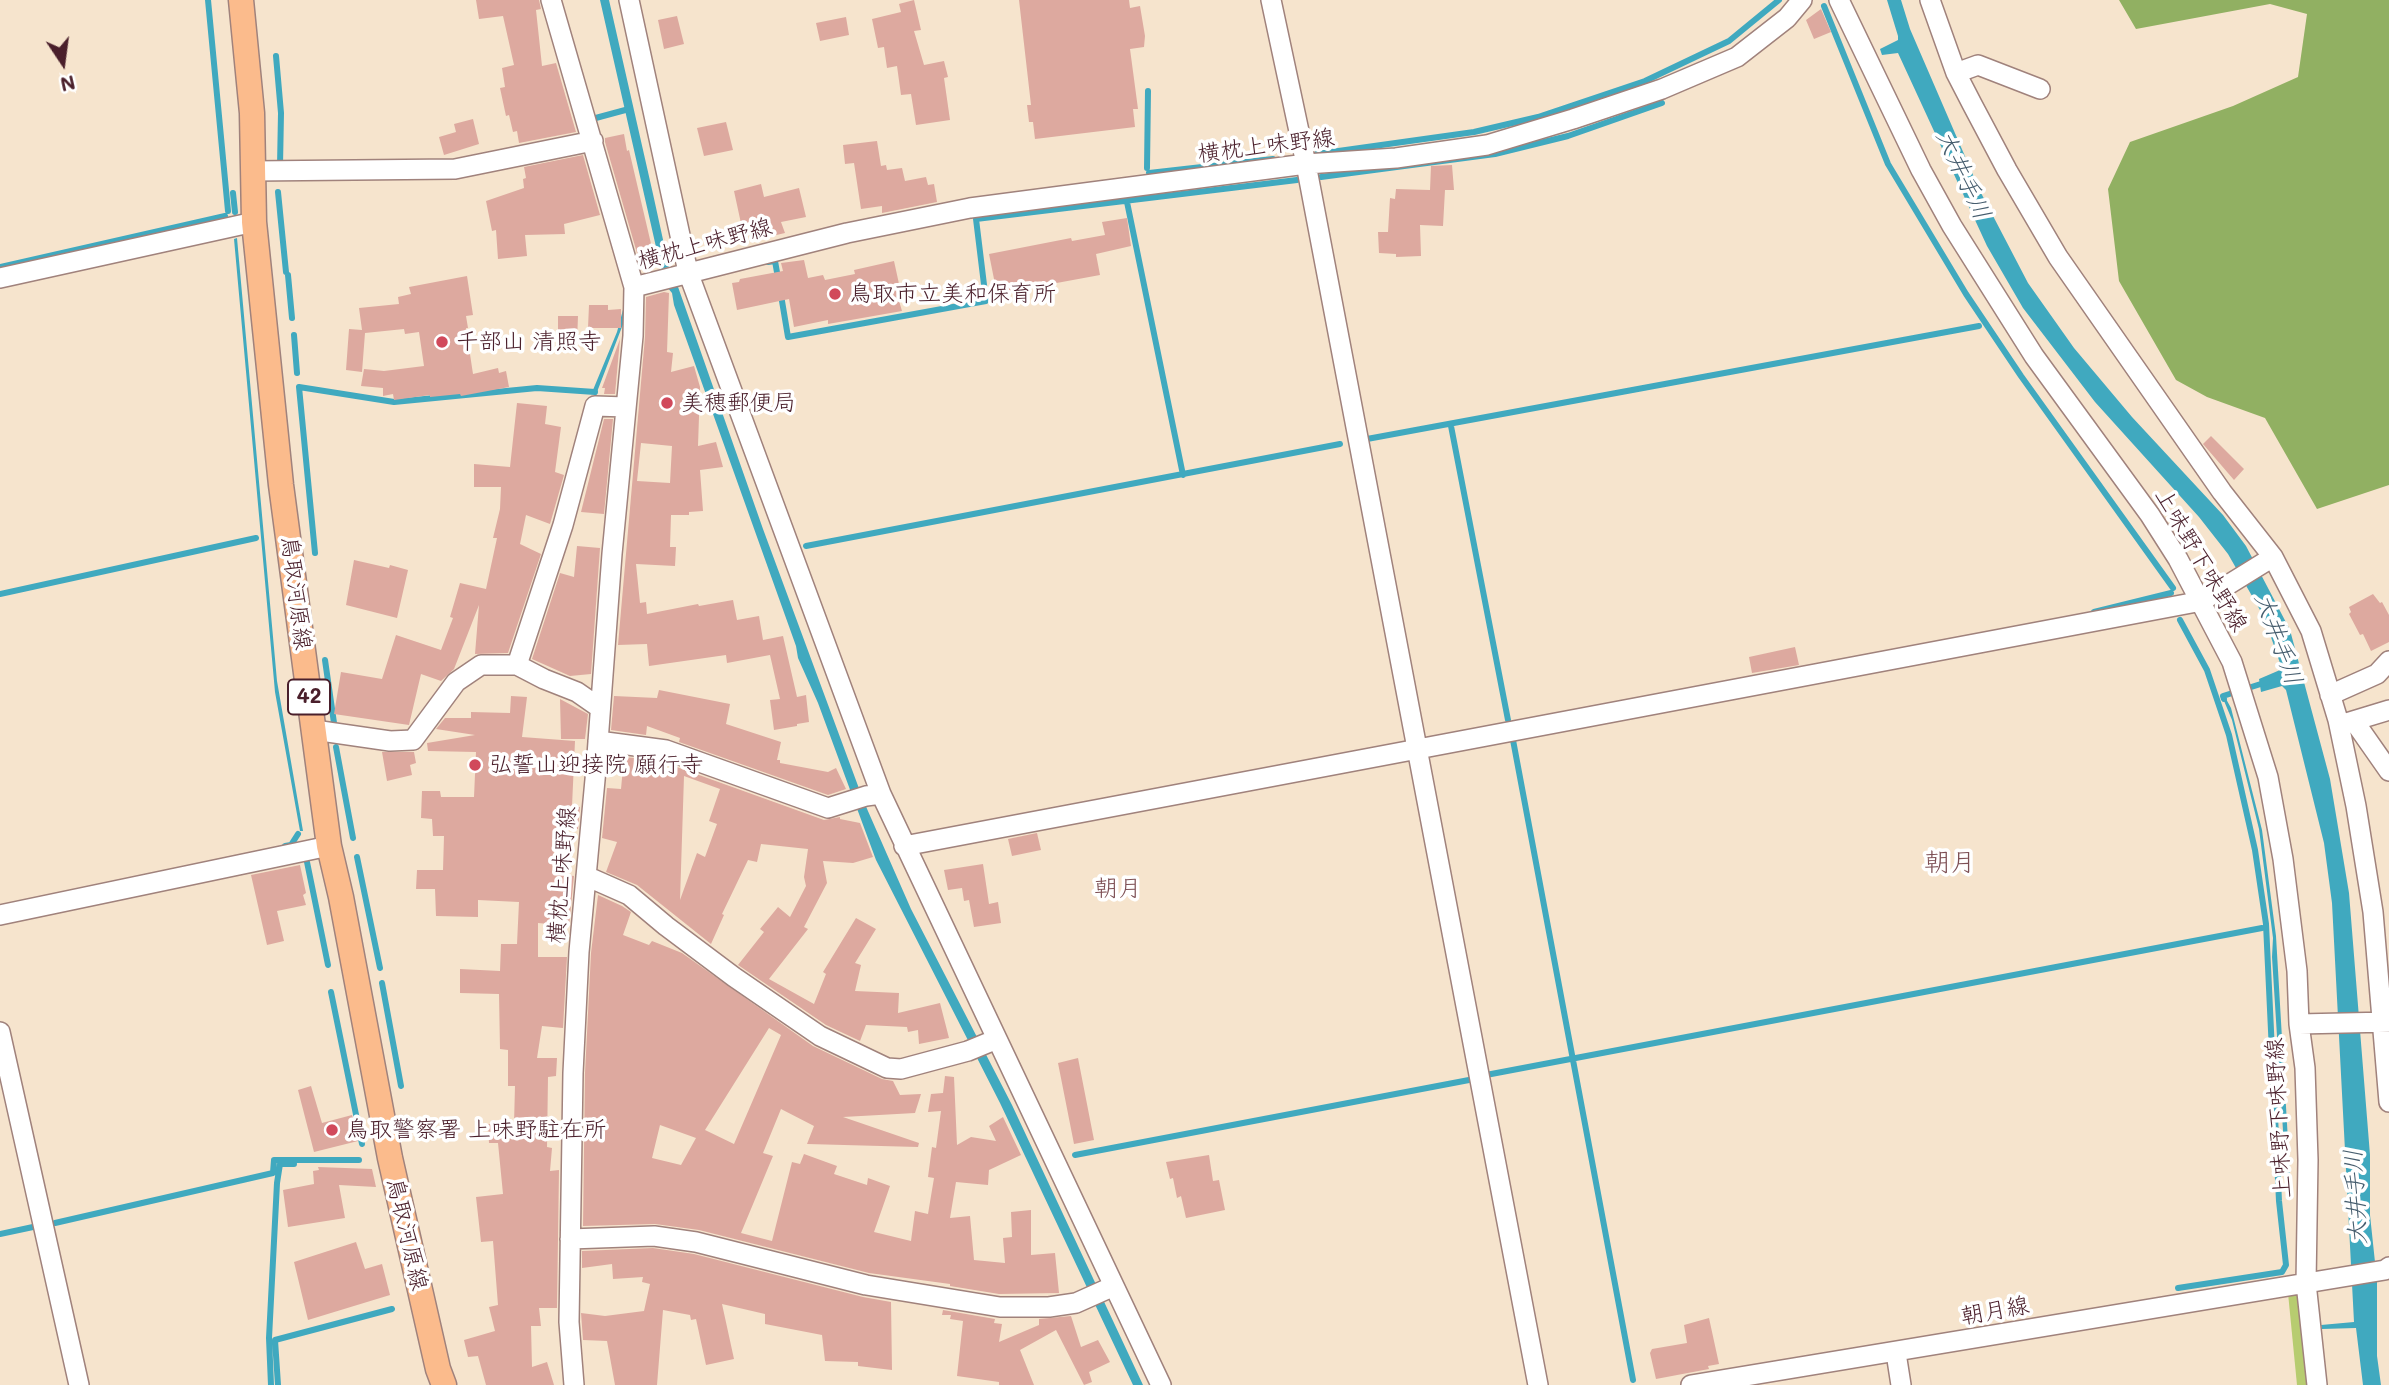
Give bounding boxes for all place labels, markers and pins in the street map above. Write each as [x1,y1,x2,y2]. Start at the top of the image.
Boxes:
place label: 鳥取市立美和保育所 [849,280,1056,308]
marker: 鳥取市立美和保育所 [827,286,843,302]
place label: 千部山 清照寺 [456,328,601,356]
marker: 千部山 清照寺 [434,334,450,350]
place label: 美穂郵便局 [681,389,796,417]
marker: 美穂郵便局 [659,395,675,411]
place label: 弘誓山迎接院 願行寺 [489,751,703,779]
marker: 弘誓山迎接院 願行寺 [467,757,483,773]
place label: 鳥取警察署 上味野駐在所 [346,1116,606,1144]
marker: 鳥取警察署 上味野駐在所 [324,1122,340,1138]

